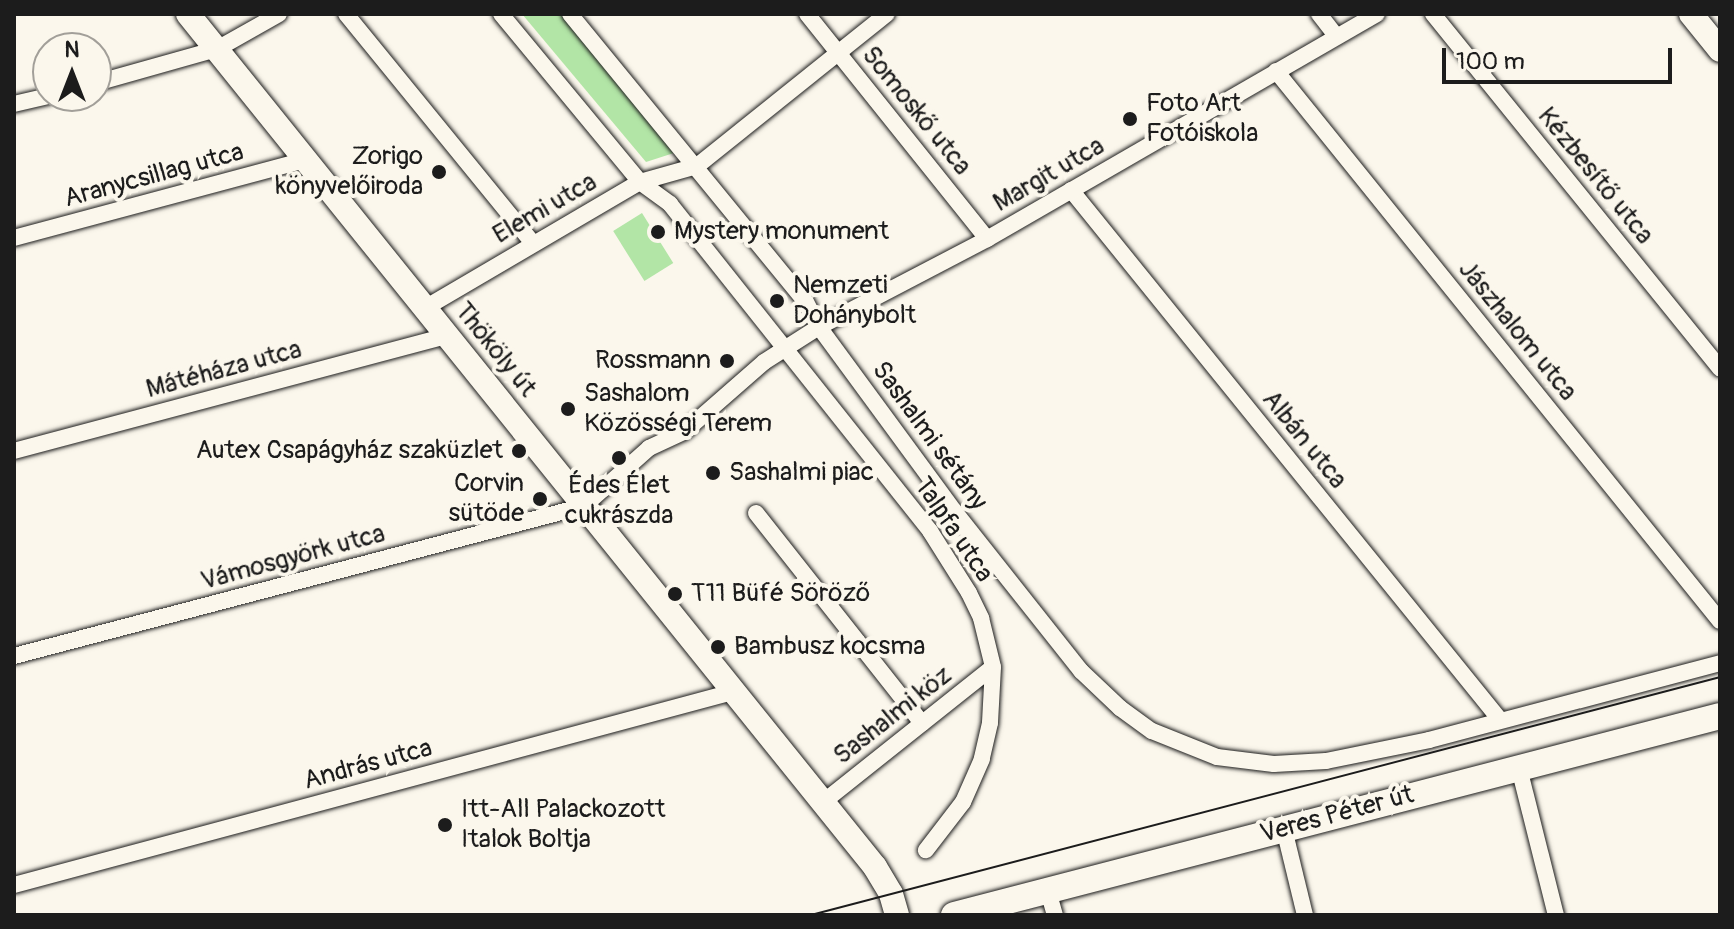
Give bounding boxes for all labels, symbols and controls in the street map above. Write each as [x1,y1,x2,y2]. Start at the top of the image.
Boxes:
north arrow [32,32,112,112]
scale bar [1446,32,1676,82]
text: N [65,36,79,64]
street label: Somoskő utca [855,40,977,182]
text: 100 m [1456,47,1525,76]
place label: Foto Art Fotóiskola [1146,88,1258,150]
street label: Kézbesítő utca [1530,101,1660,251]
marker: Foto Art Fotóiskola [1121,110,1139,128]
street label: Margit utca [988,131,1110,219]
street label: Aranycsillag utca [61,137,247,215]
place label: Zorigo könyvelőiroda [276,141,423,202]
marker: Zorigo könyvelőiroda [430,163,448,181]
street label: Elemi utca [488,167,602,251]
place label: Mystery monument [674,216,889,248]
marker: Mystery monument [649,223,667,241]
street label: Jászhalom utca [1451,255,1583,407]
place label: Nemzeti Dohánybolt [793,270,916,332]
marker: Nemzeti Dohánybolt [768,292,786,310]
street label: Thököly út [447,296,543,404]
street label: Mátéháza utca [143,334,305,406]
place label: Rossmann [595,345,711,377]
marker: Rossmann [718,352,736,370]
street label: Sashalmi sétány [865,356,993,516]
place label: Sashalom Közösségi Terem [584,378,772,440]
street label: Albán utca [1255,385,1353,495]
marker: Sashalom Közösségi Terem [559,400,577,418]
place label: Autex Csapágyház szaküzlet [196,435,503,467]
marker: Autex Csapágyház szaküzlet [510,442,528,460]
marker: Édes Élet cukrászda [610,449,628,467]
place label: Sashalmi piac [729,457,874,489]
marker: Sashalmi piac [704,464,722,482]
place label: Corvin sütöde [448,468,524,530]
place label: Édes Élet cukrászda [565,470,673,532]
street label: Talpfa utca [907,472,999,588]
marker: Corvin sütöde [531,490,549,508]
street label: Vámosgyörk utca [197,518,389,598]
place label: T11 Büfé Söröző [691,578,870,610]
marker: T11 Büfé Söröző [666,585,684,603]
place label: Bambusz kocsma [734,631,925,663]
marker: Bambusz kocsma [709,638,727,656]
street label: Sashalmi köz [828,660,958,772]
street label: András utca [300,733,436,797]
street label: Veres Péter út [1257,780,1417,850]
place label: Itt-All Palackozott Italok Boltja [461,794,665,856]
marker: Itt-All Palackozott Italok Boltja [436,816,454,834]

